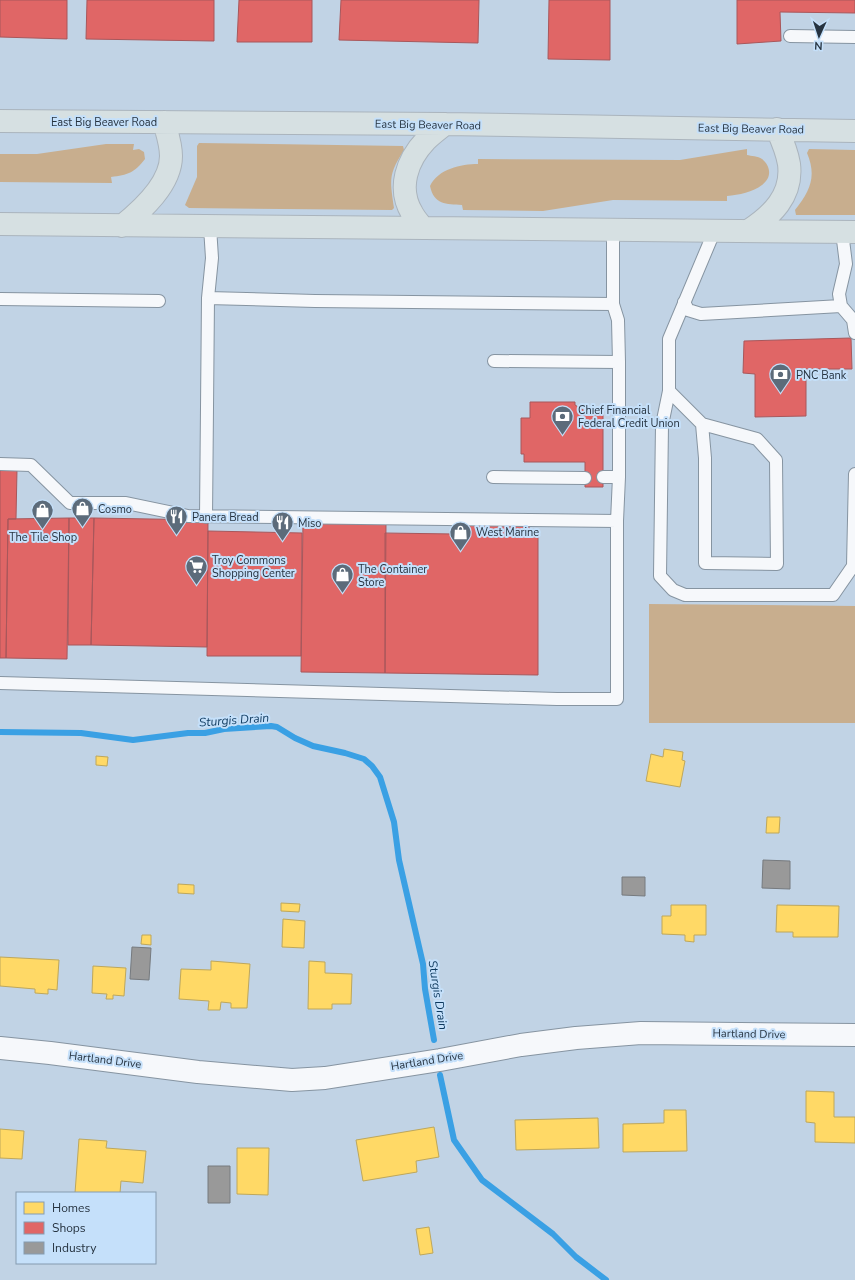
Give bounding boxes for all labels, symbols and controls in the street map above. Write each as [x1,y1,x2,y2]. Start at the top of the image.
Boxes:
north arrow [799,16,839,56]
text: N [814,38,823,53]
street label: East Big Beaver Road [51,115,157,130]
street label: East Big Beaver Road [375,117,481,133]
street label: East Big Beaver Road [698,121,804,137]
bank icon: PNC Bank [767,362,793,395]
place label: PNC Bank [796,368,847,383]
bank icon: Chief Financial Federal Credit Union [549,403,575,436]
place label: Chief Financial Federal Credit Union [578,403,680,431]
shop icon: Cosmo [69,496,95,529]
shop icon: The Tile Shop [30,498,56,531]
place label: Cosmo [98,502,132,517]
restaurant icon: Panera Bread [163,504,189,537]
place label: Panera Bread [192,510,259,525]
restaurant icon: Miso [269,510,295,543]
place label: Miso [298,516,321,531]
shop icon: West Marine [448,519,474,552]
place label: West Marine [476,525,539,540]
place label: The Tile Shop [9,530,77,545]
supermarket icon: Troy Commons Shopping Center [184,553,210,586]
place label: Troy Commons Shopping Center [212,553,295,581]
shop icon: The Container Store [330,562,356,595]
place label: The Container Store [358,562,427,590]
water label: Sturgis Drain [198,710,270,730]
water label: Sturgis Drain [425,959,451,1031]
street label: Hartland Drive [712,1026,786,1042]
street label: Hartland Drive [68,1048,142,1072]
street label: Hartland Drive [390,1048,464,1074]
legend [16,1192,156,1264]
text: Homes [52,1200,90,1216]
text: Shops [52,1220,86,1236]
text: Industry [52,1240,97,1256]

